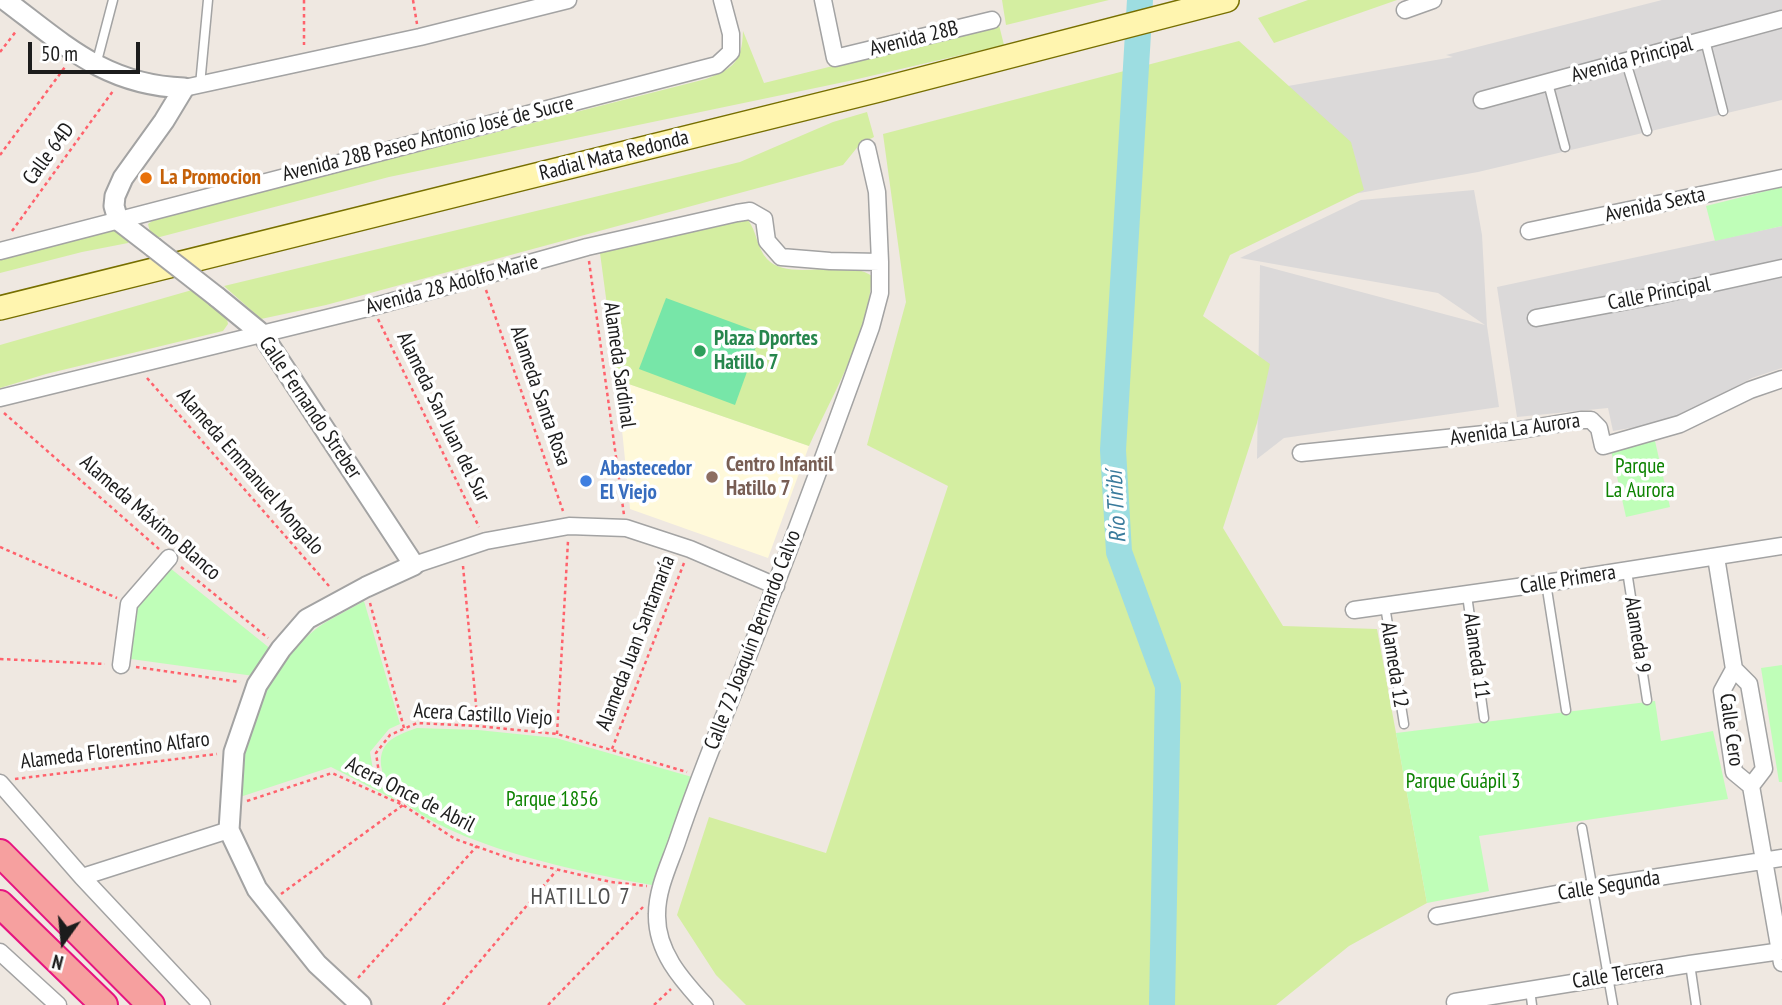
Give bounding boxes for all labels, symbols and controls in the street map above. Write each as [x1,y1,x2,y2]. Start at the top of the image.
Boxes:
street label: Avenida 28B [867,16,961,62]
scale bar [32,28,144,72]
street label: Avenida Principal [1569,32,1695,88]
text: 50 m [41,40,78,67]
street label: Avenida 28B Paseo Antonio José de Sucre [280,91,576,187]
street label: Calle 64D [18,118,80,190]
street label: Radial Mata Redonda [537,125,691,187]
place label: La Promocion [160,165,261,191]
marker: La Promocion [138,170,154,186]
street label: Avenida Sexta [1603,182,1707,228]
street label: Avenida 28 Adolfo Marie [363,250,541,320]
street label: Calle Principal [1606,272,1712,316]
street label: Alameda Sardinal [598,300,640,430]
street label: Alameda Santa Rosa [504,323,576,469]
place label: Plaza Dportes Hatillo 7 [714,326,818,376]
street label: Alameda San Juan del Sur [391,328,495,506]
street label: Calle Fernando Streber [253,332,367,484]
marker: Plaza Dportes Hatillo 7 [692,343,708,359]
street label: Alameda Emmanuel Mongalo [171,384,329,560]
street label: Avenida La Aurora [1448,408,1582,452]
street label: Alameda Máximo Blanco [74,450,226,586]
place label: Centro Infantil Hatillo 7 [726,452,833,502]
park label: Parque La Aurora [1605,454,1675,504]
place label: Abastecedor El Viejo [600,456,692,506]
marker: Centro Infantil Hatillo 7 [704,469,720,485]
water label: Río Tiribí [1101,470,1133,544]
marker: Abastecedor El Viejo [578,473,594,489]
street label: Calle 72 Joaquín Bernardo Calvo [699,527,807,753]
street label: Alameda Juan Santamaría [591,552,681,734]
street label: Calle Primera [1518,560,1618,600]
street label: Alameda 9 [1619,595,1655,675]
street label: Alameda 11 [1458,611,1494,701]
street label: Alameda 12 [1375,620,1413,710]
street label: Calle Cero [1713,692,1749,768]
street label: Acera Castillo Viejo [413,699,553,731]
street label: Alameda Florentino Alfaro [19,727,211,775]
street label: Acera Once de Abril [341,752,479,838]
park label: Parque Guápil 3 [1406,769,1520,795]
park label: Parque 1856 [506,787,598,813]
street label: Calle Segunda [1556,865,1662,907]
district label: HATILLO 7 [532,883,630,911]
north arrow [28,907,98,977]
text: N [50,949,66,975]
street label: Calle Tercera [1570,955,1666,995]

